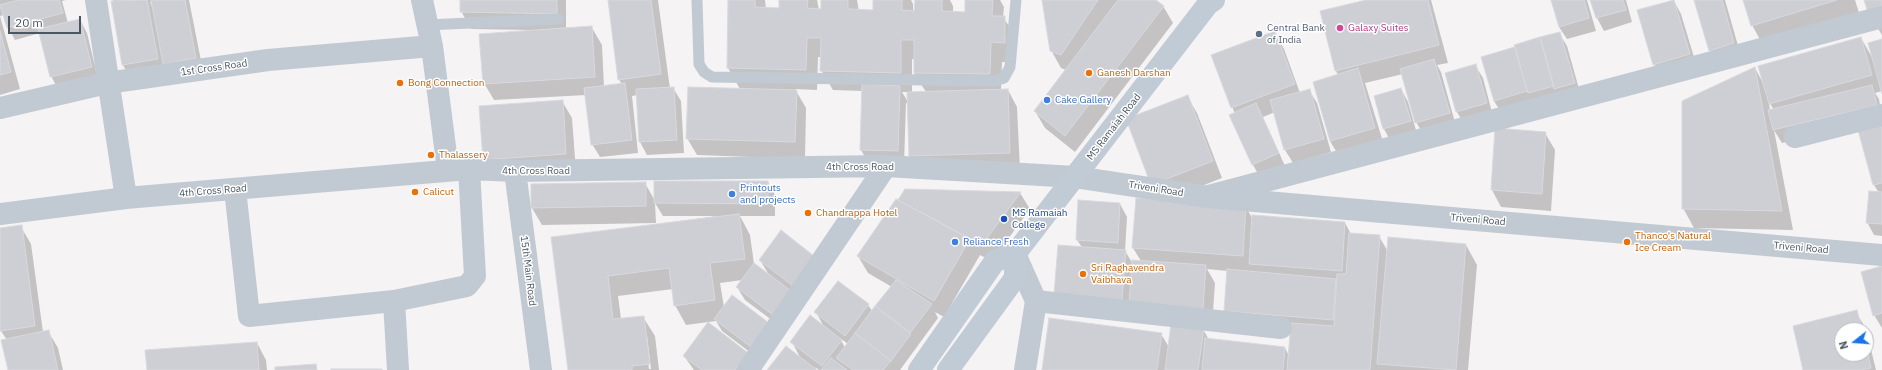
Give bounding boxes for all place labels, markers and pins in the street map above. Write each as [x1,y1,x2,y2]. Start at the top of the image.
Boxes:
place label: Central Bank of India [1267,22,1325,46]
place label: Galaxy Suites [1348,22,1409,34]
marker: Galaxy Suites [1335,23,1345,33]
marker: Central Bank of India [1254,29,1264,39]
place label: Ganesh Darshan [1097,67,1171,79]
marker: Ganesh Darshan [1084,68,1094,78]
place label: Bong Connection [408,77,484,89]
marker: Bong Connection [395,78,405,88]
place label: Cake Gallery [1055,94,1111,106]
marker: Cake Gallery [1042,95,1052,105]
place label: Thalassery [439,149,488,161]
marker: Thalassery [426,150,436,160]
place label: Printouts and projects [740,182,796,206]
place label: Calicut [423,186,454,198]
marker: Calicut [410,187,420,197]
marker: Printouts and projects [727,189,737,199]
place label: Chandrappa Hotel [816,207,897,219]
place label: MS Ramaiah College [1012,207,1068,230]
marker: Chandrappa Hotel [803,208,813,218]
marker: MS Ramaiah College [999,214,1009,224]
place label: Thanco's Natural Ice Cream [1635,230,1711,254]
place label: Reliance Fresh [963,236,1029,248]
marker: Reliance Fresh [950,237,960,247]
marker: Thanco's Natural Ice Cream [1622,237,1632,247]
place label: Sri Raghavendra Vaibhava [1091,262,1164,286]
marker: Sri Raghavendra Vaibhava [1078,269,1088,279]

